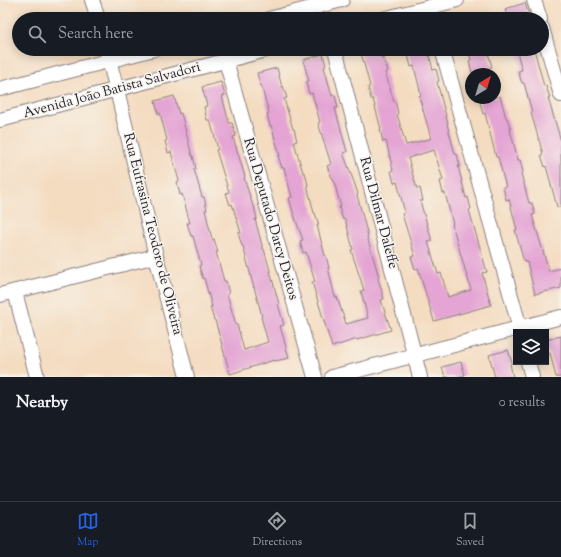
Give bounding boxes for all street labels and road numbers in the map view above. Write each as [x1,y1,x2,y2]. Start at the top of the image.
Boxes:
street label: Avenida João Batista Salvadori [21,58,203,124]
street label: Rua Eufrasina Teodoro de Oliveira [117,131,187,338]
street label: Rua Deputado Darcy Deitos [237,136,303,302]
street label: Rua Dilmar Daleffe [353,155,403,271]

